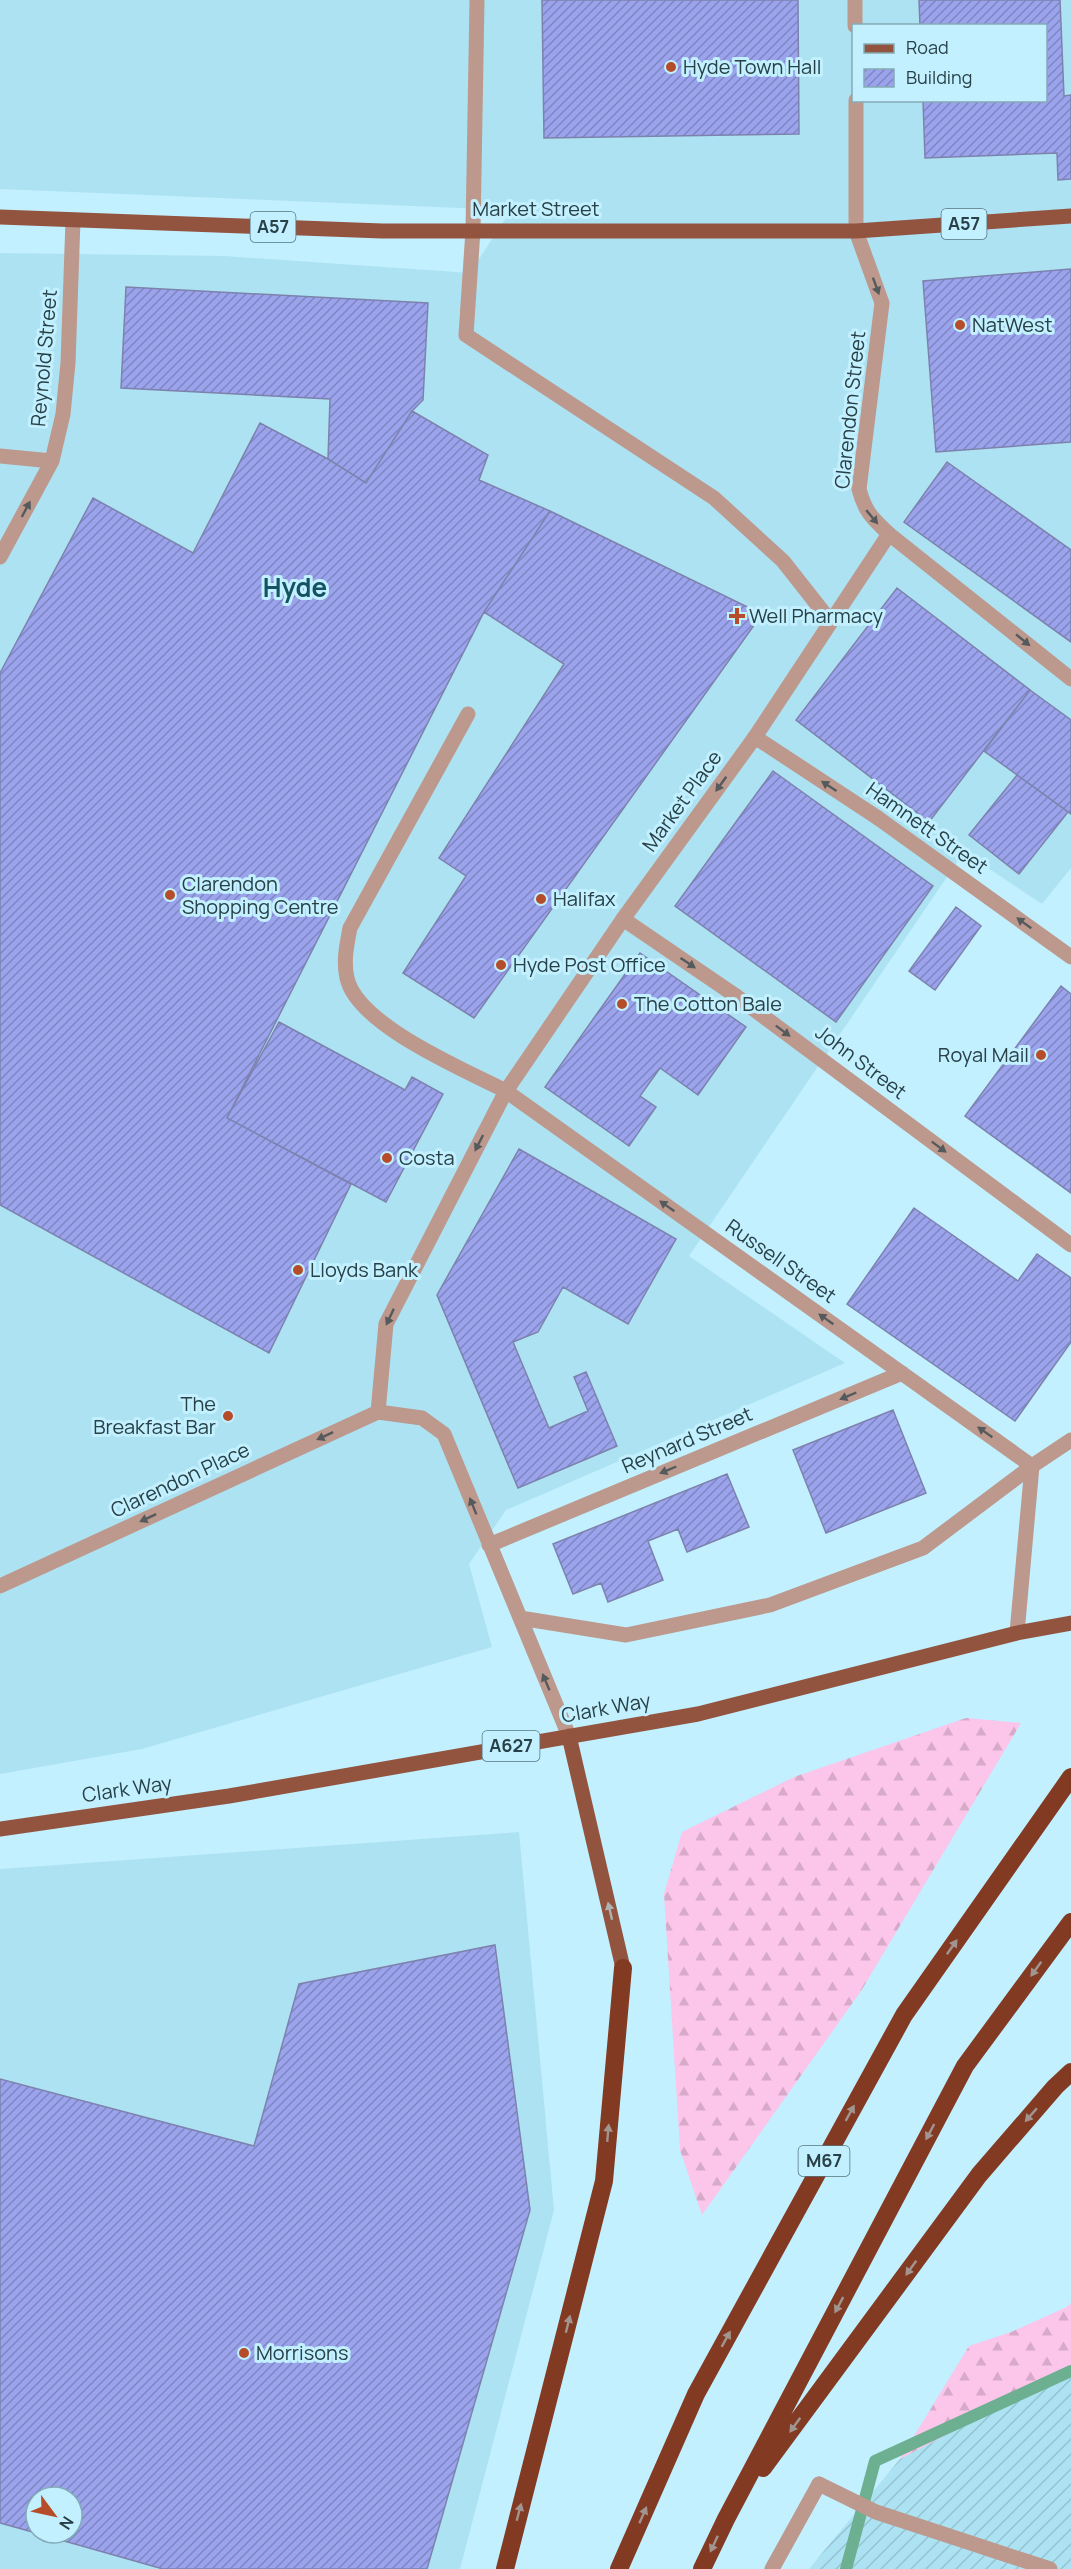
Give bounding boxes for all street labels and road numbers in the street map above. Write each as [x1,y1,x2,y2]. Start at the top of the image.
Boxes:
street label: Market Street [472,195,600,222]
road number: A57 [942,209,986,239]
road number: A57 [250,212,296,242]
street label: Reynold Street [24,288,63,428]
street label: Clarendon Street [828,330,871,490]
street label: Market Place [636,745,727,857]
street label: Hamnett Street [861,776,994,880]
street label: John Street [810,1018,912,1105]
street label: Russell Street [721,1212,842,1309]
street label: Reynard Street [617,1400,756,1479]
street label: Clarendon Place [106,1436,254,1524]
street label: Clark Way [559,1686,653,1729]
road number: A627 [482,1731,540,1761]
street label: Clark Way [80,1769,174,1808]
road number: M67 [798,2146,850,2176]

